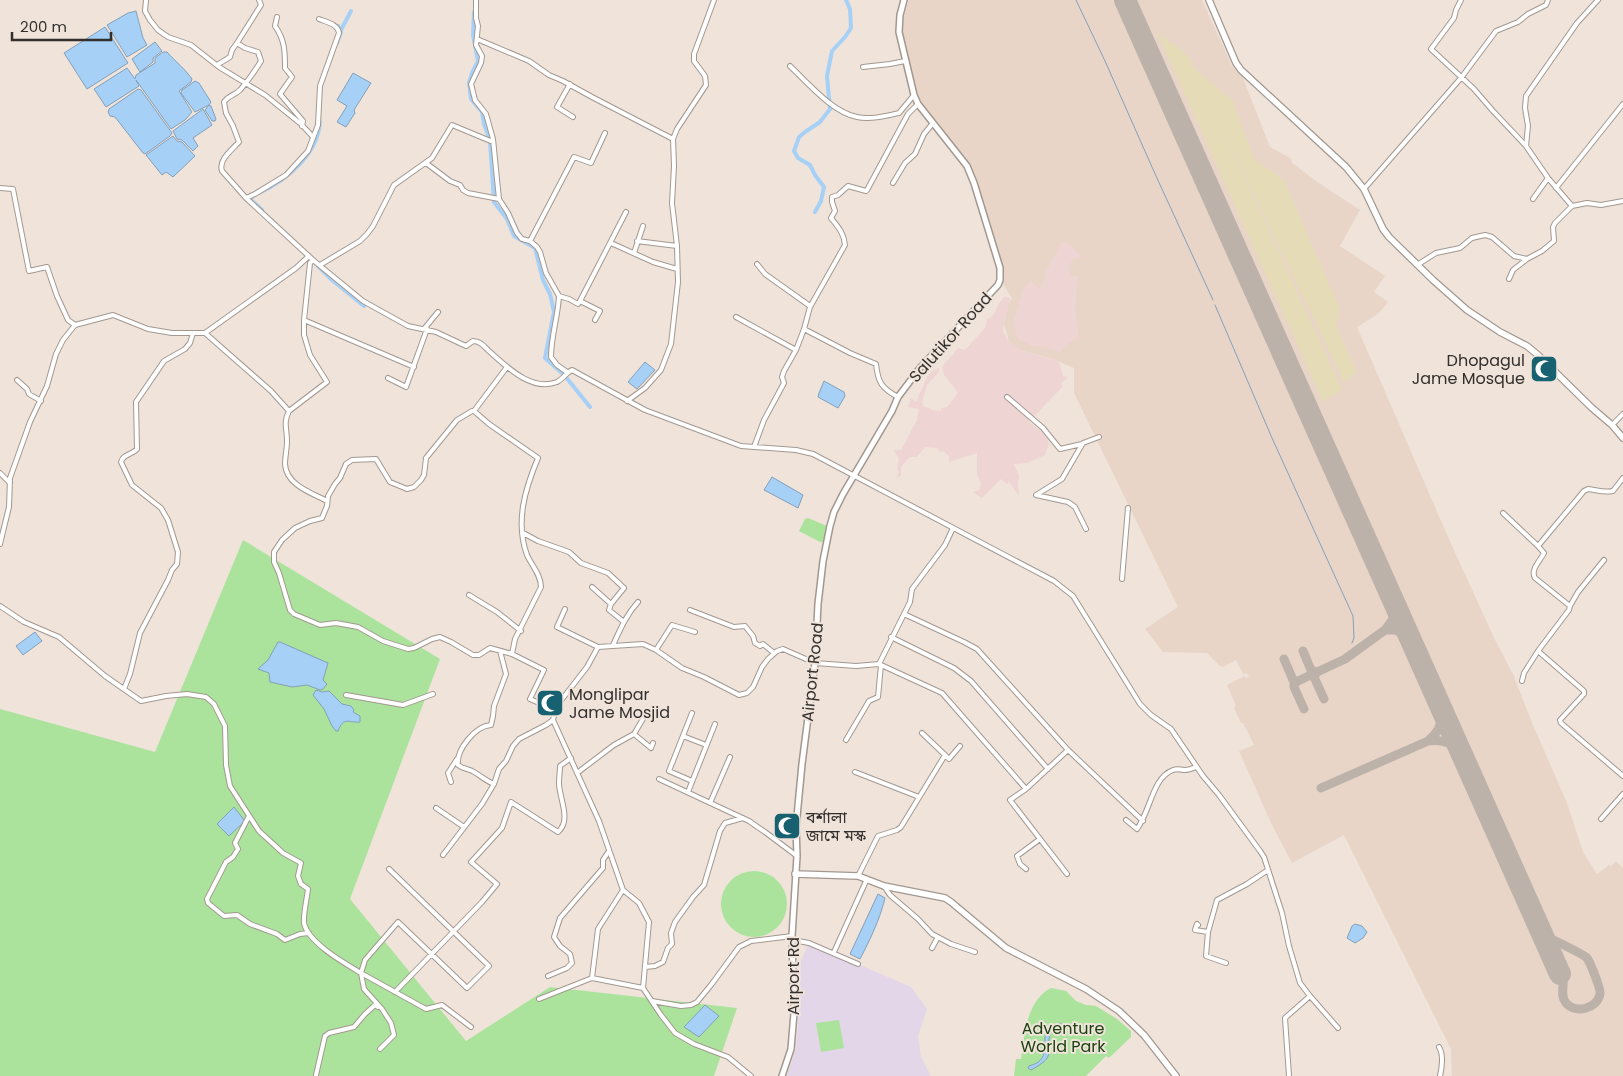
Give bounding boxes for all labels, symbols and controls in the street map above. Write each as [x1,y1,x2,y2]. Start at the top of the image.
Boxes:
scale bar [12,10,111,42]
text: 200 m [20,16,67,37]
street label: Salutikor Road [904,287,997,388]
place label: Dhopagul Jame Mosque [1412,349,1525,390]
mosque icon: Dhopagul Jame Mosque [1529,354,1559,384]
street label: Airport Road [796,621,829,723]
place label: Monglipar Jame Mosjid [569,683,670,724]
mosque icon: Monglipar Jame Mosjid [535,688,565,718]
place label: বর্শালা জামে মস্ক [805,806,867,847]
mosque icon: বর্শালা জামে মস্ক [772,811,802,841]
street label: Airport Rd [782,937,805,1015]
park label: Adventure World Park [1020,1017,1106,1058]

